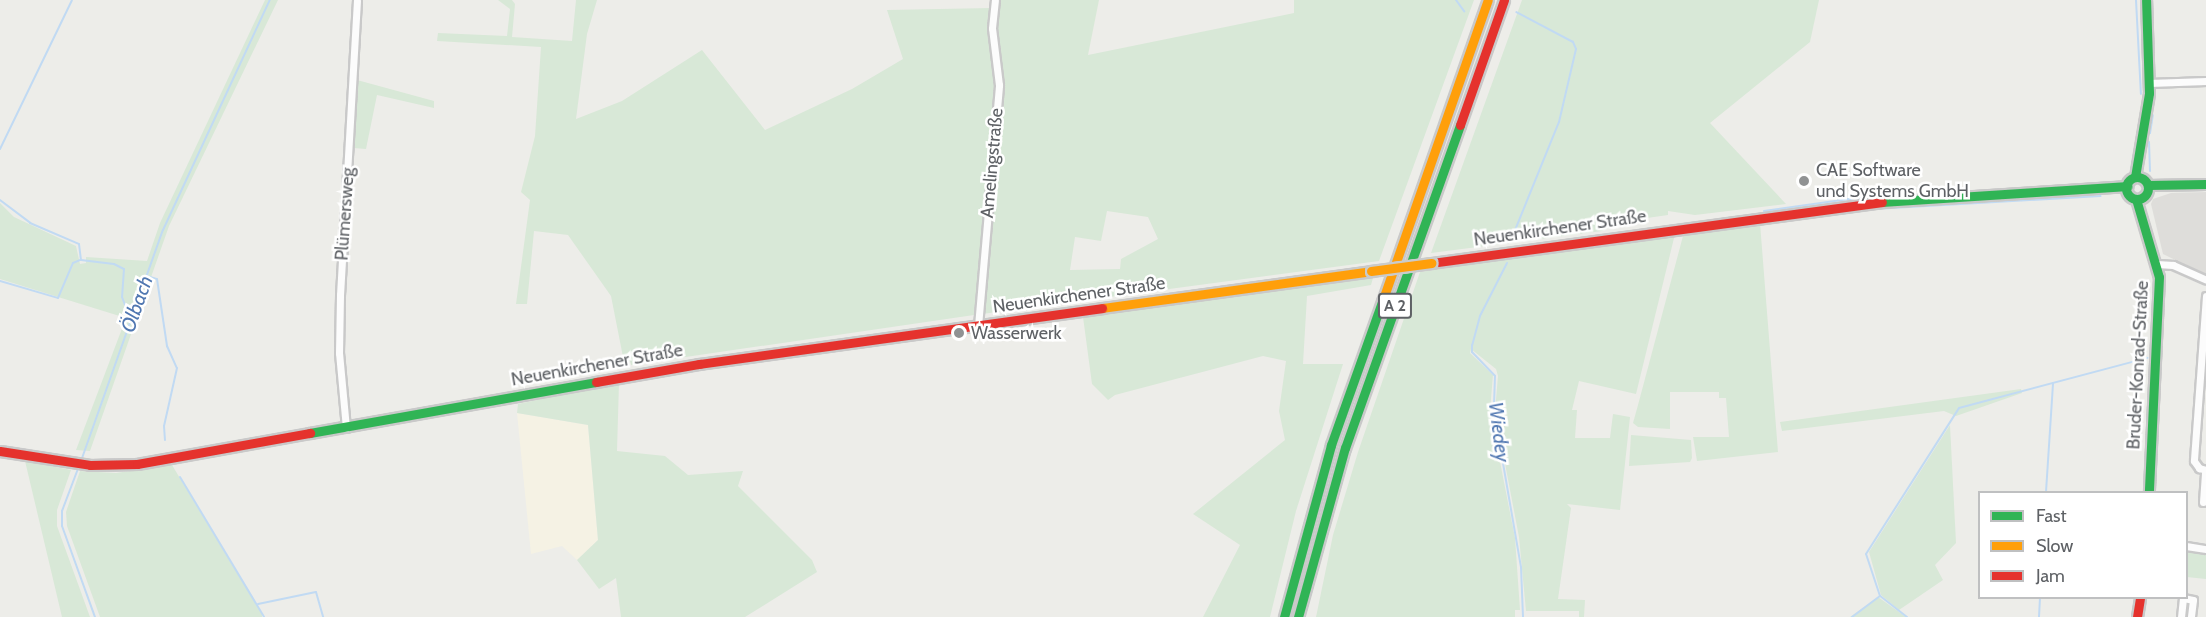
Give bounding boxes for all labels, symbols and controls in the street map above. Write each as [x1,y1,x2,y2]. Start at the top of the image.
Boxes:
street label: Amelingstraße [976,107,1008,219]
place label: CAE Software und Systems GmbH [1816,160,1969,202]
street label: Plümersweg [331,167,359,261]
marker: CAE Software und Systems GmbH [1797,174,1811,188]
street label: Neuenkirchener Straße [1472,205,1648,251]
water label: Ölbach [116,272,158,336]
street label: Neuenkirchener Straße [991,272,1167,318]
street label: Bruder-Konrad-Straße [2123,280,2153,450]
road number: A 2 [1377,293,1413,319]
place label: Wasserwerk [971,322,1062,344]
marker: Wasserwerk [952,326,966,340]
street label: Neuenkirchener Straße [510,339,684,391]
water label: Wiedey [1483,401,1515,463]
legend [1978,491,2188,599]
text: Fast [2036,505,2067,527]
text: Slow [2036,535,2073,557]
text: Jam [2036,565,2065,587]

